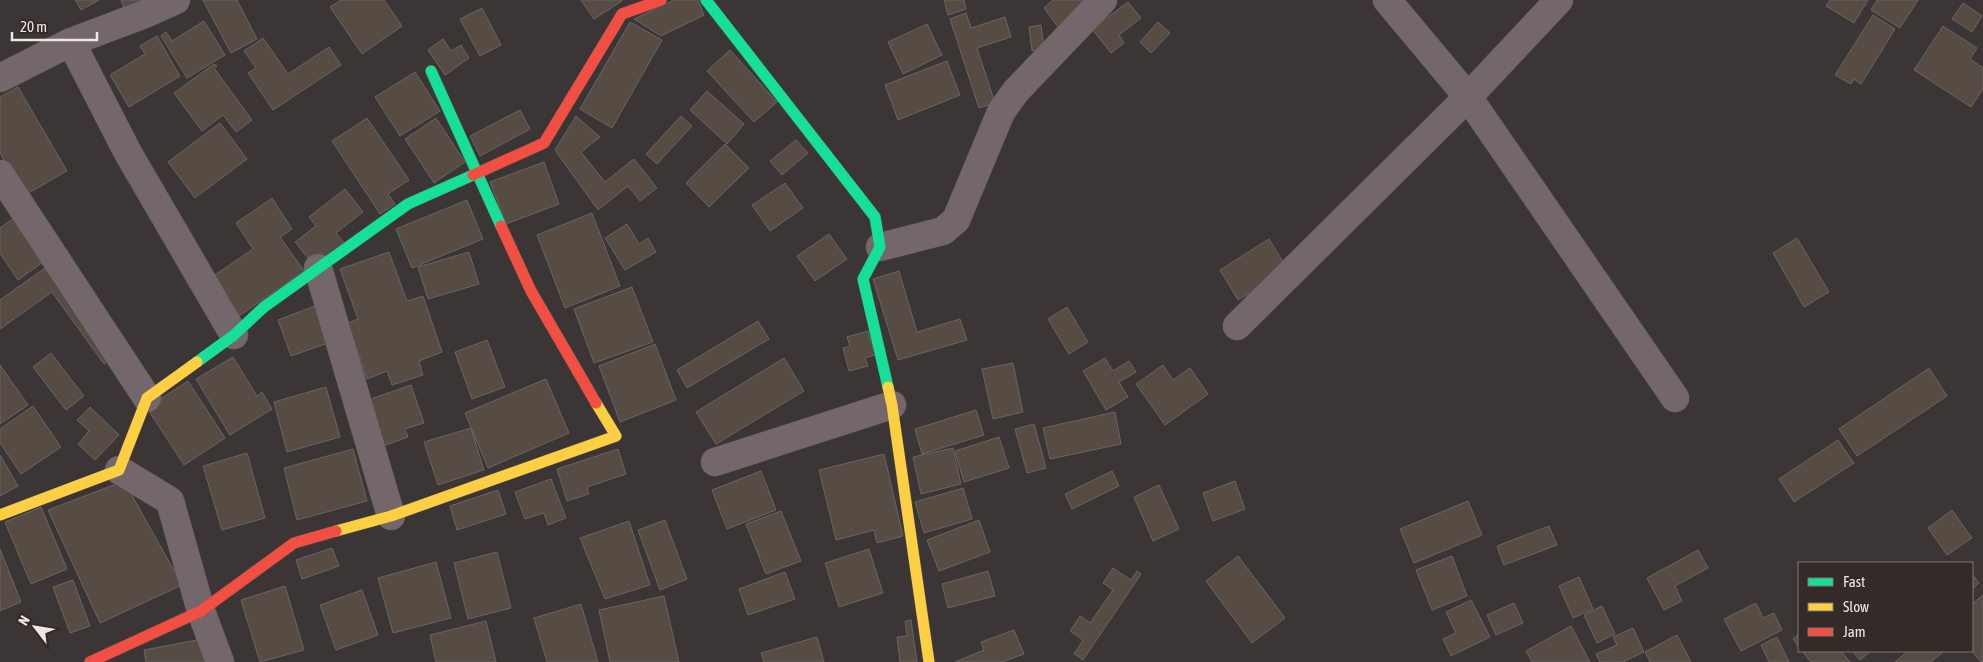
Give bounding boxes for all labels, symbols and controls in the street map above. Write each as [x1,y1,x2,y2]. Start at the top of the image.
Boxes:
scale bar [12,10,98,42]
text: 20 m [20,18,47,35]
legend [1798,562,1973,652]
text: Fast [1843,573,1865,590]
text: Slow [1843,598,1869,615]
north arrow [10,602,60,652]
text: N [15,613,33,628]
text: Jam [1843,623,1866,640]

